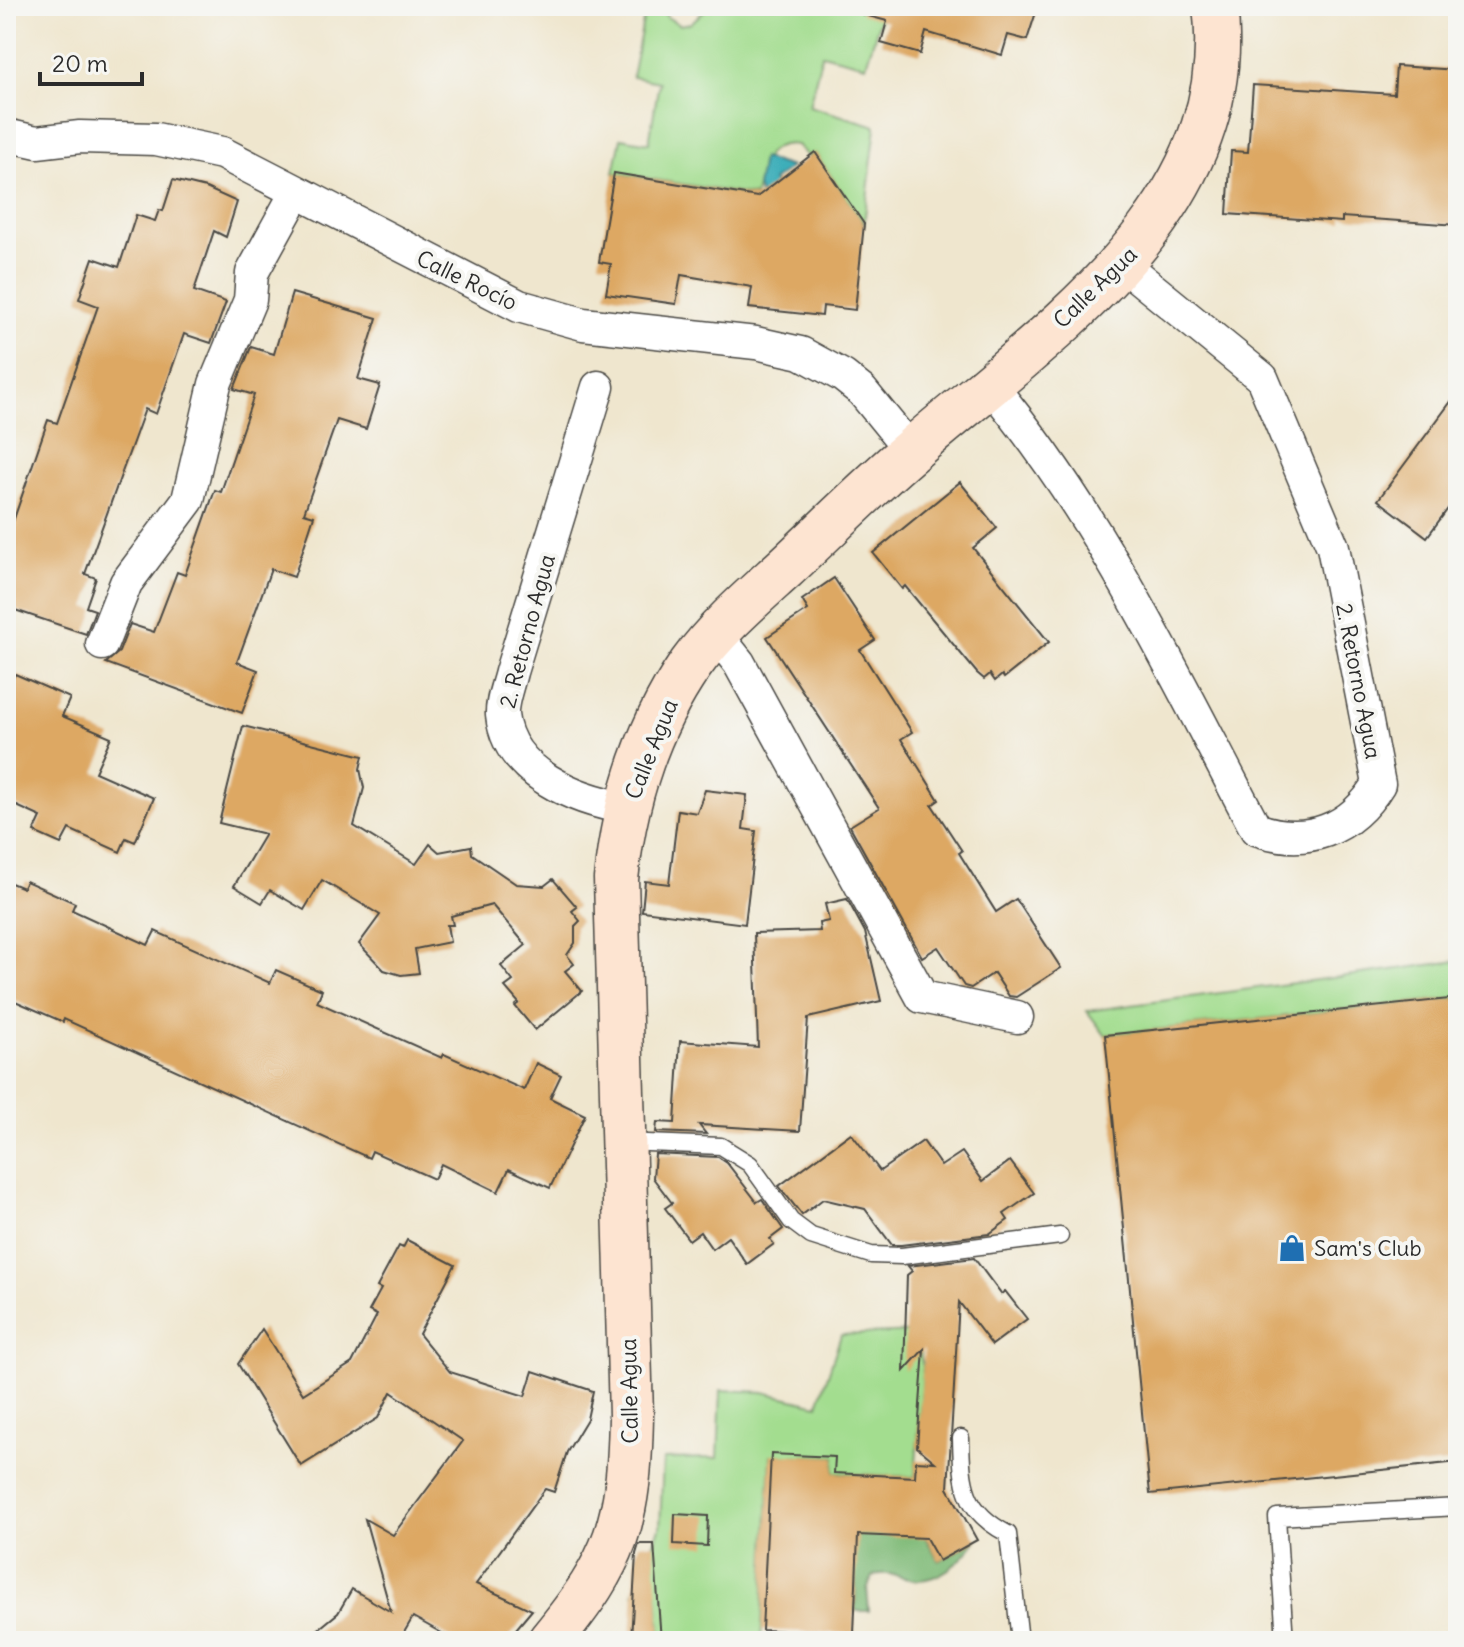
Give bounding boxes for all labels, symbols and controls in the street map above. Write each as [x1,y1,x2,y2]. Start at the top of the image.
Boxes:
scale bar [40,36,142,86]
text: 20 m [52,48,108,78]
street label: Calle Agua [1047,240,1143,334]
street label: Calle Rocío [412,244,522,316]
street label: 2. Retorno Agua [493,551,561,711]
street label: 2. Retorno Agua [1330,601,1388,761]
street label: Calle Agua [618,695,684,803]
shop icon: Sam's Club [1277,1233,1307,1263]
place label: Sam's Club [1314,1234,1422,1262]
street label: Calle Agua [614,1338,644,1444]

